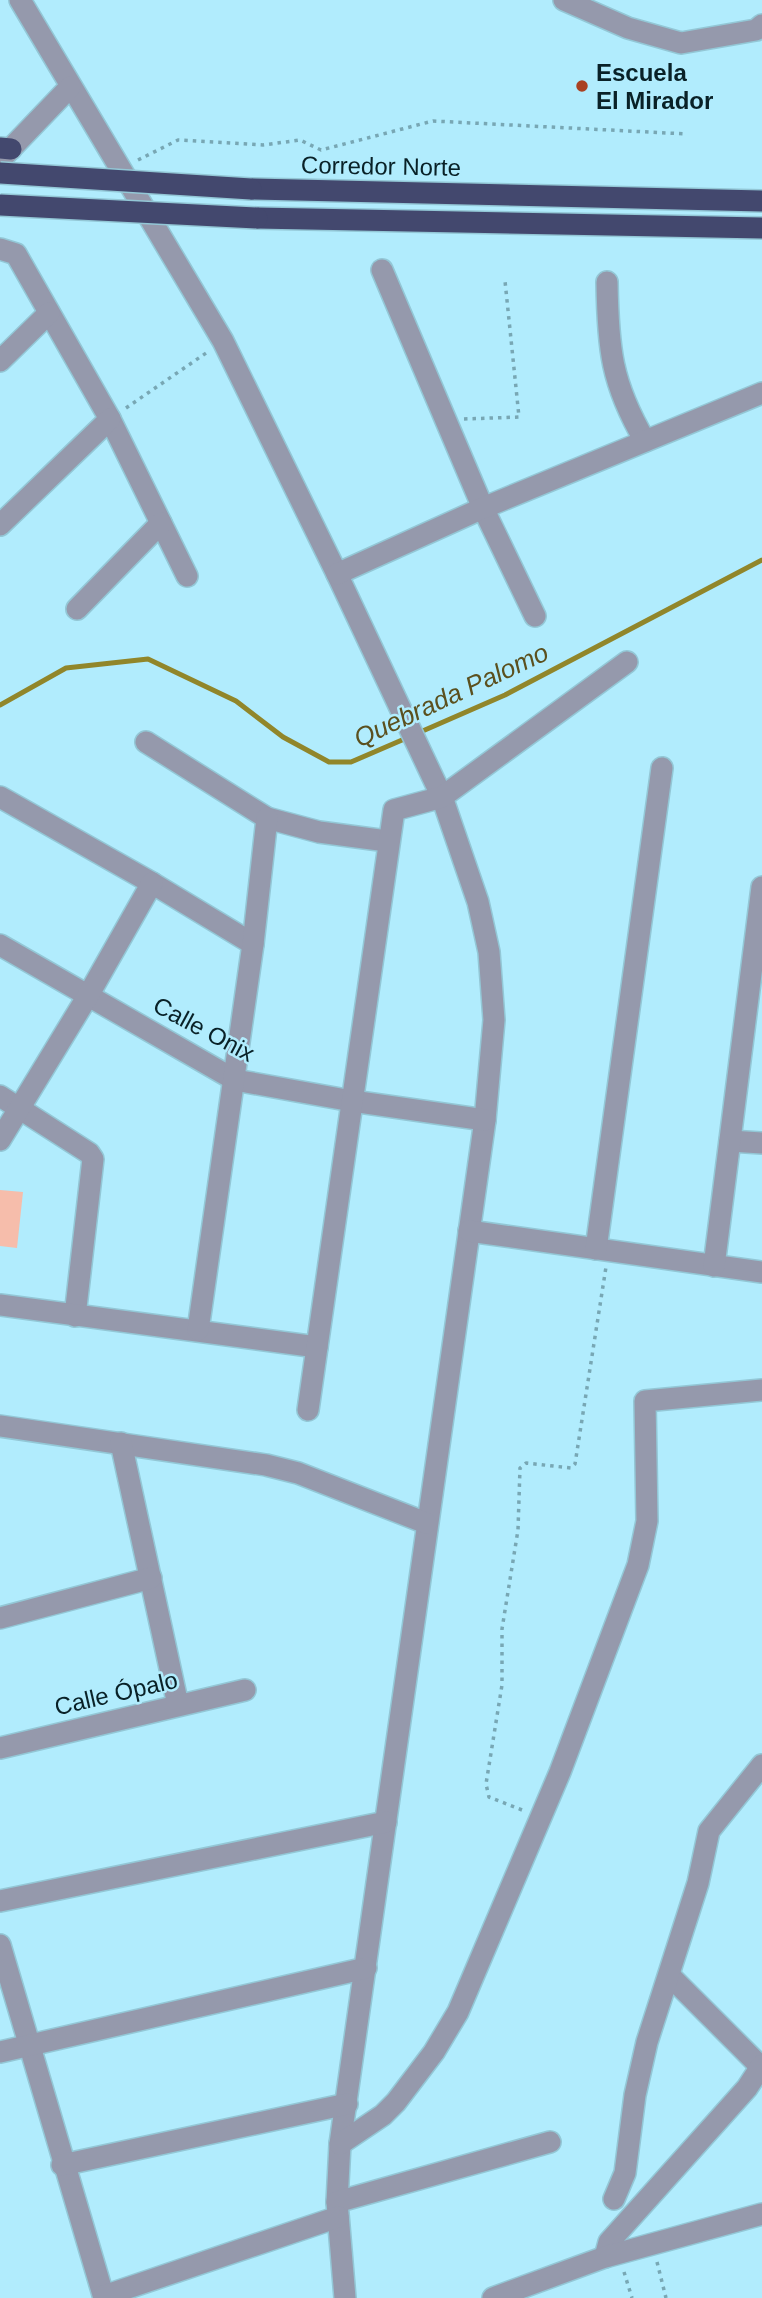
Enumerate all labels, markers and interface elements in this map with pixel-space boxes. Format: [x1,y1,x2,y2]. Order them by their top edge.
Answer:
place label: Escuela El Mirador [596,59,713,114]
marker: Escuela El Mirador [574,78,590,94]
street label: Corredor Norte [301,151,461,181]
water label: Quebrada Palomo [349,637,553,753]
street label: Calle Onix [149,991,259,1067]
street label: Calle Ópalo [52,1666,180,1720]

